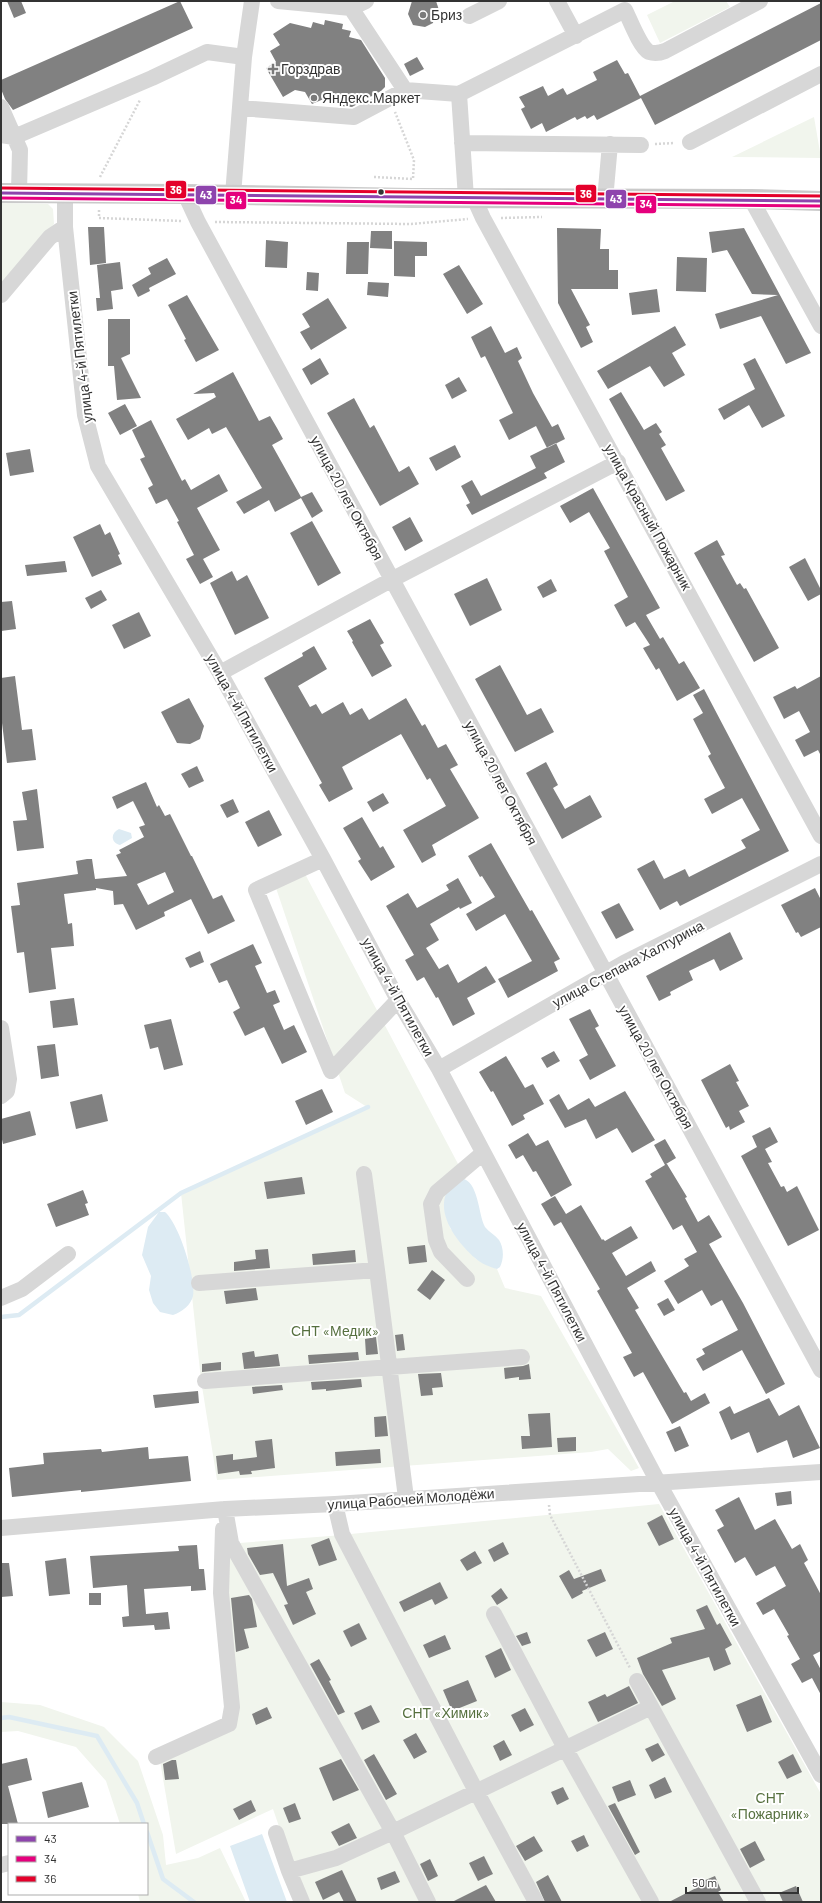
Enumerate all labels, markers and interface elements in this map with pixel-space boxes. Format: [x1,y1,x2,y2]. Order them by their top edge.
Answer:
place label: Бриз [431,6,462,23]
marker: Бриз [418,10,428,20]
place label: Горздрав [281,60,340,77]
marker: Горздрав [268,64,278,74]
place label: Яндекс.Маркет [322,89,421,106]
marker: Яндекс.Маркет [309,93,319,103]
line badge: 36 [165,180,187,199]
text: 36 [170,183,182,196]
line badge: 36 [575,184,597,203]
line badge: 43 [195,185,217,205]
unlabelled marker [376,187,386,197]
text: 36 [580,187,592,200]
text: 43 [200,188,212,201]
line badge: 43 [605,189,627,209]
line badge: 34 [225,191,247,210]
text: 43 [610,192,622,205]
text: 34 [230,193,243,206]
line badge: 34 [635,195,657,214]
text: 34 [640,197,653,210]
street label: улица 4-й Пятилетки [63,290,96,424]
street label: улица 20 лет Октября [307,433,387,563]
street label: улица Красный Пожарник [601,441,696,594]
street label: улица 4-й Пятилетки [203,651,282,775]
street label: улица 20 лет Октября [461,718,541,848]
street label: улица Степана Халтурина [549,916,707,1011]
street label: улица 4-й Пятилетки [359,935,438,1059]
street label: улица 20 лет Октября [615,1002,697,1131]
street label: улица 4-й Пятилетки [514,1219,591,1344]
park label: СНТ «Медик» [291,1322,379,1339]
street label: улица Рабочей Молодёжи [327,1484,495,1513]
street label: улица 4-й Пятилетки [666,1505,745,1629]
park label: СНТ «Химик» [402,1704,490,1721]
park label: СНТ «Пожарник» [730,1789,810,1822]
legend [8,1823,148,1895]
text: 43 [44,1831,57,1845]
text: 34 [44,1851,57,1865]
scale bar [686,1869,798,1895]
text: 36 [44,1871,56,1885]
text: 50 m [692,1875,717,1889]

